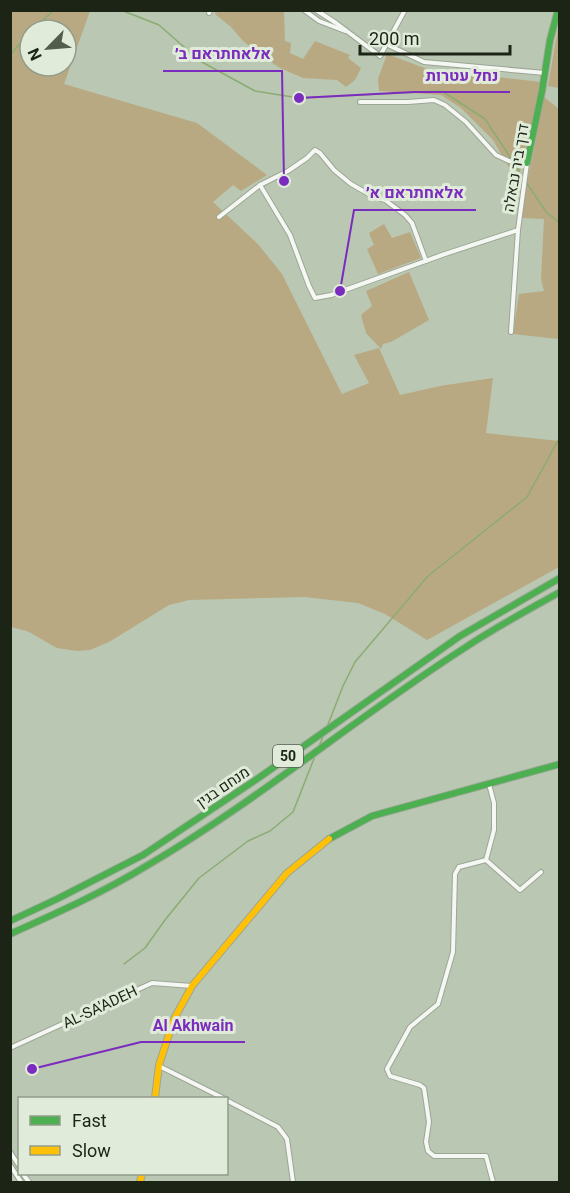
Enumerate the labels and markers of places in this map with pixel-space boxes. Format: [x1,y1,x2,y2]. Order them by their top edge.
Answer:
callout: אלאחתראם ב׳ [163,37,282,71]
callout: נחל עטרות [414,58,510,92]
callout: אלאחתראם א׳ [354,176,476,210]
callout: Al Akhwain [141,1008,245,1042]

